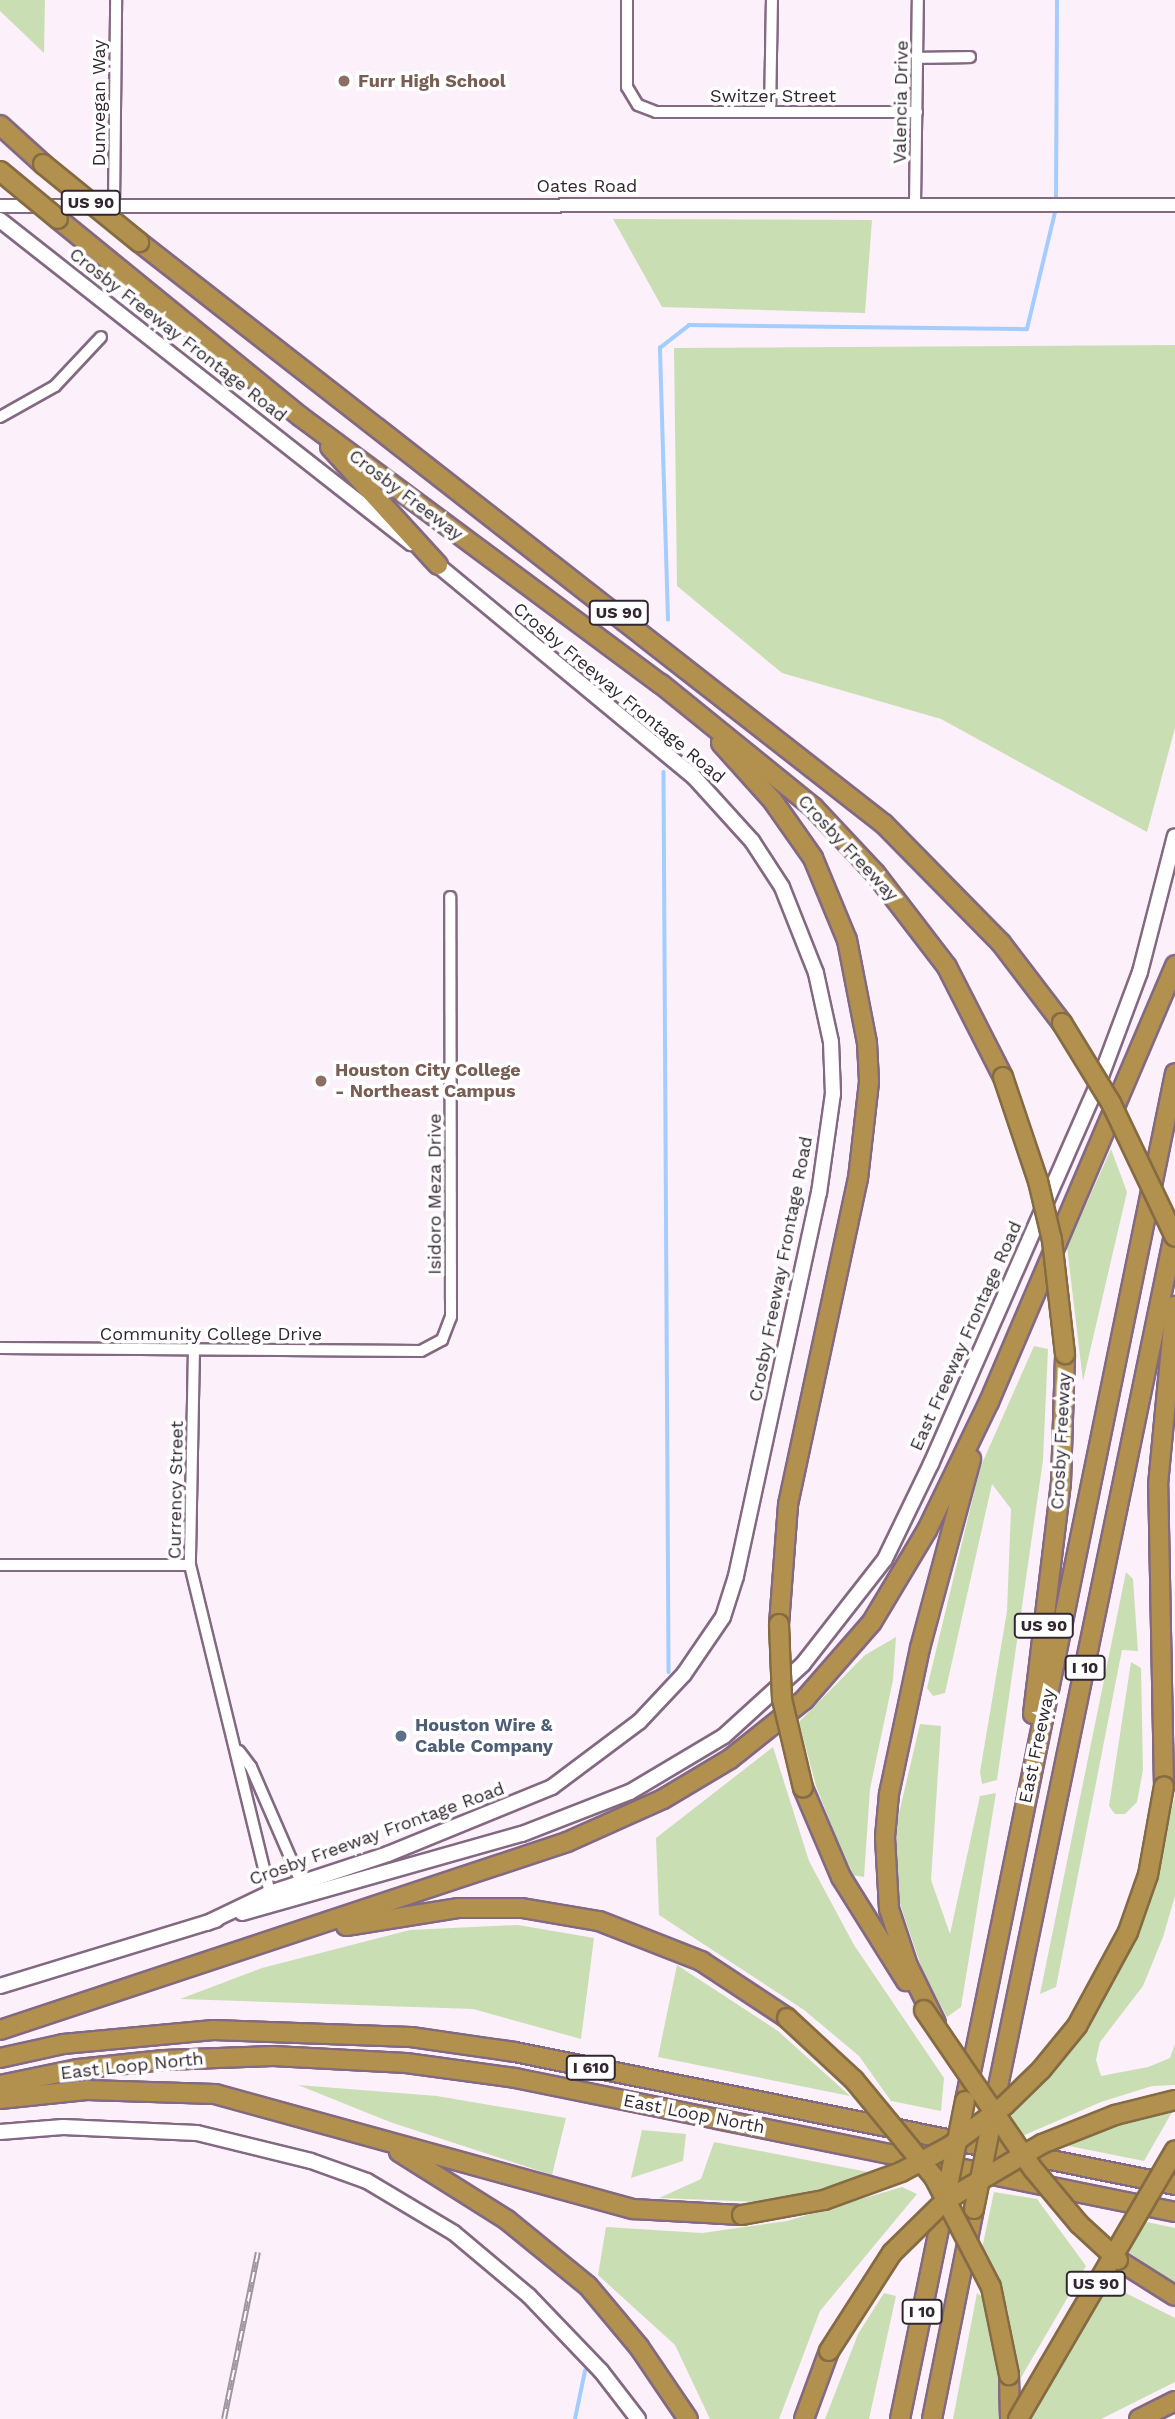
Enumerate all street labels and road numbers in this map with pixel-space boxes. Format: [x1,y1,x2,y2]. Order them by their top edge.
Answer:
street label: Dunvegan Way [88,39,110,167]
street label: Valencia Drive [889,40,913,164]
street label: Switzer Street [710,85,836,107]
street label: Oates Road [537,175,637,197]
road number: US 90 [60,190,122,216]
street label: Crosby Freeway Frontage Road [65,243,291,427]
street label: Crosby Freeway [344,445,468,545]
street label: Crosby Freeway Frontage Road [508,598,730,788]
road number: US 90 [588,600,650,626]
street label: Crosby Freeway [793,790,903,906]
street label: Isidoro Meza Drive [424,1113,446,1275]
street label: Crosby Freeway Frontage Road [745,1134,817,1404]
street label: East Freeway Frontage Road [905,1218,1027,1454]
street label: Community College Drive [100,1323,322,1345]
street label: Crosby Freeway [1047,1372,1075,1510]
street label: Currency Street [164,1420,188,1560]
road number: US 90 [1012,1614,1076,1638]
road number: I 10 [1064,1656,1106,1680]
street label: East Freeway [1014,1687,1060,1805]
street label: Crosby Freeway Frontage Road [246,1778,508,1890]
street label: East Loop North [59,2048,205,2084]
road number: I 610 [565,2056,617,2080]
street label: East Loop North [621,2090,767,2138]
road number: US 90 [1064,2272,1128,2296]
road number: I 10 [901,2300,943,2324]

